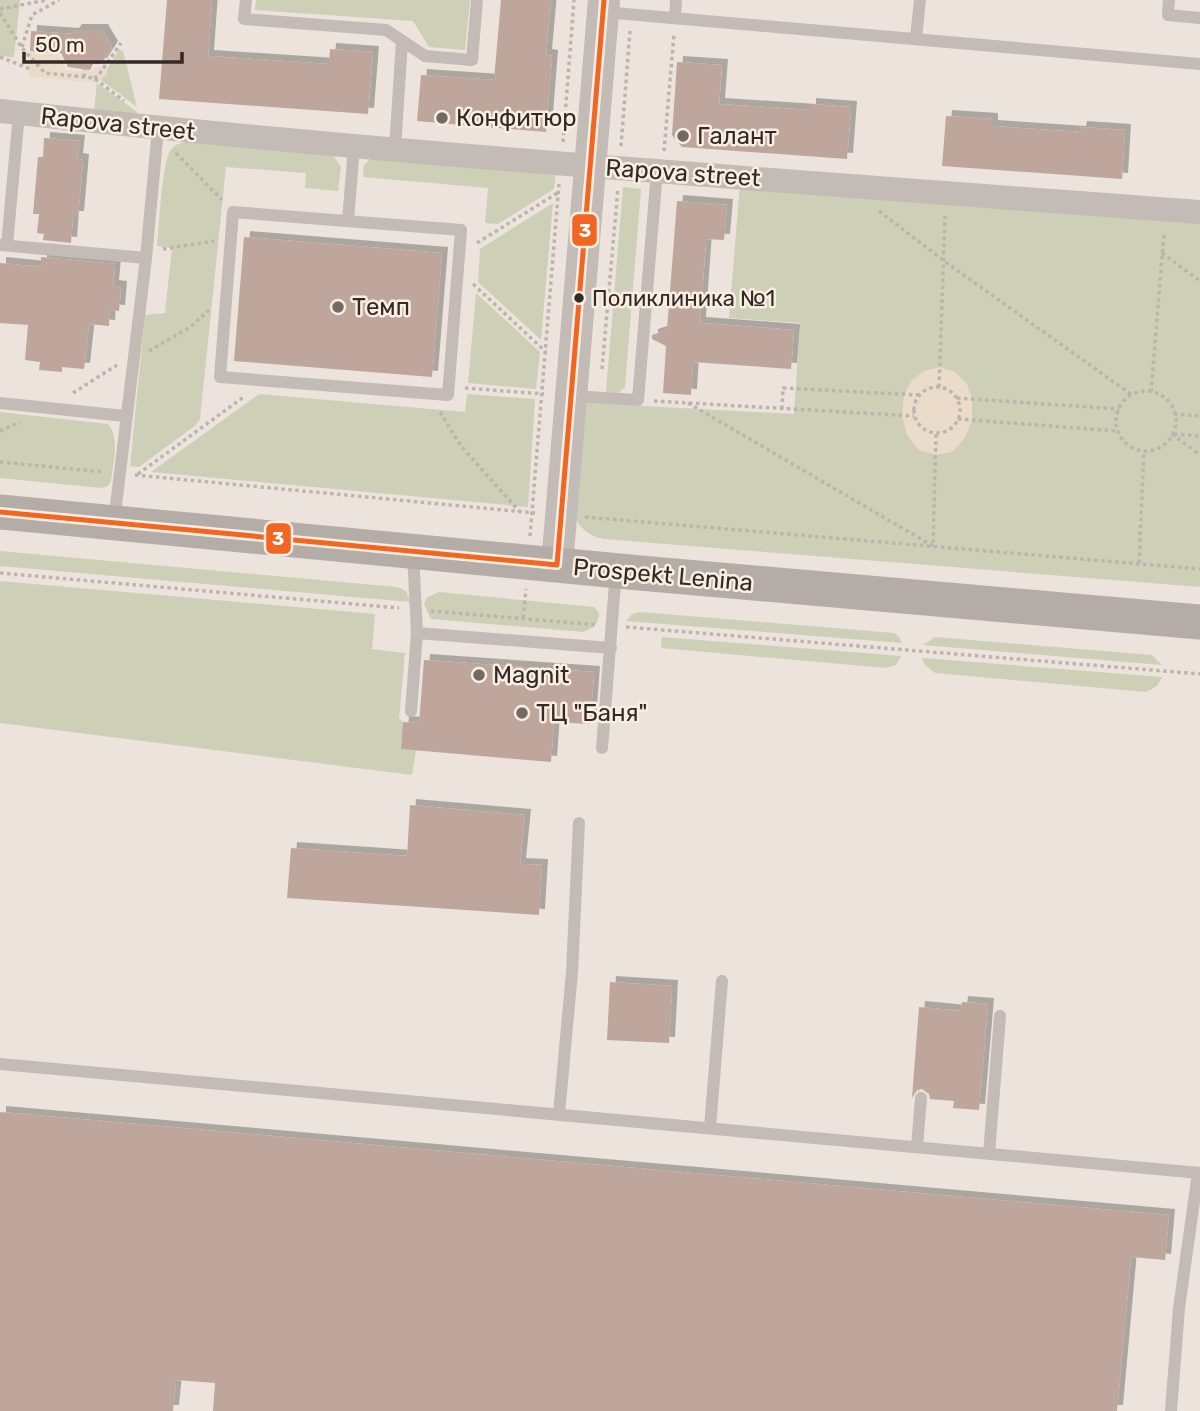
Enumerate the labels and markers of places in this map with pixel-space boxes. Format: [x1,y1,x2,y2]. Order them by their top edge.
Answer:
place label: Конфитюр [456,104,577,132]
marker: Конфитюр [434,110,450,126]
place label: Галант [697,122,777,150]
marker: Галант [675,128,691,144]
place label: Поликлиника №1 [592,285,775,312]
marker: Поликлиника №1 [572,291,586,305]
place label: Темп [352,293,410,321]
marker: Темп [330,299,346,315]
place label: Magnit [493,661,569,689]
marker: Magnit [471,667,487,683]
place label: ТЦ "Баня" [536,699,647,727]
marker: ТЦ "Баня" [514,705,530,721]

